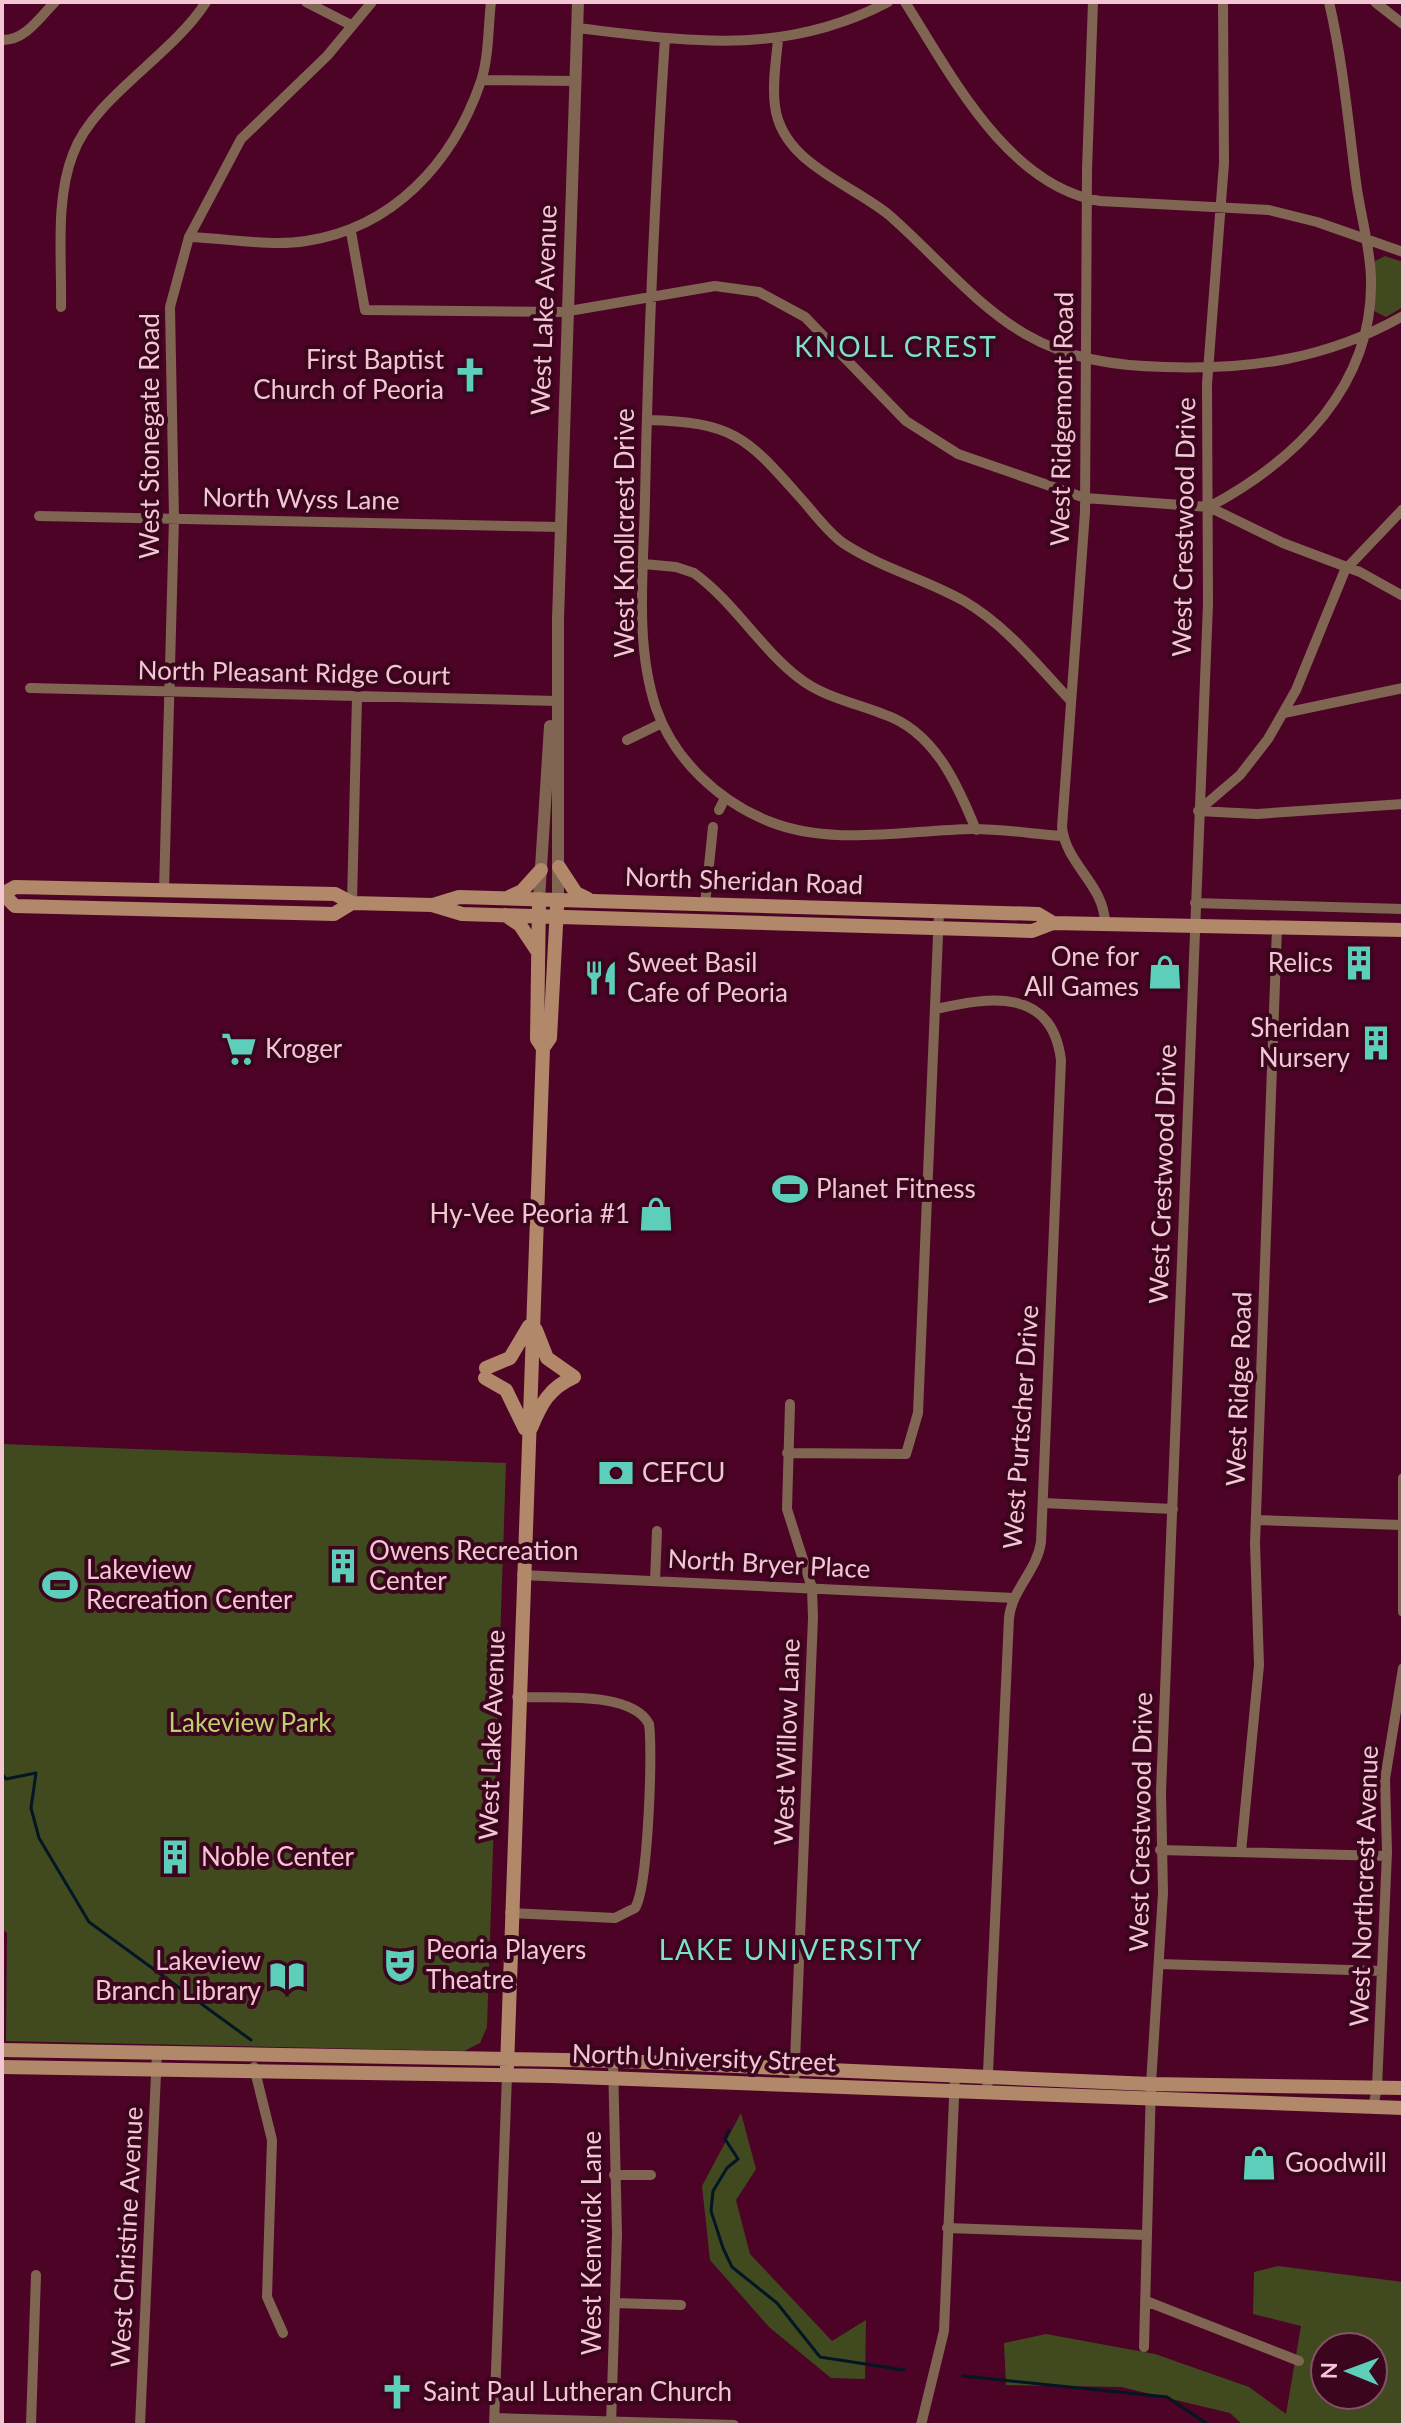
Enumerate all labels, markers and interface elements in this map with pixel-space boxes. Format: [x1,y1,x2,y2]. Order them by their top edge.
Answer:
street label: West Lake Avenue [523,204,563,416]
street label: West Ridgemont Road [1043,291,1079,546]
street label: West Stonegate Road [133,313,165,559]
district label: KNOLL CREST [794,329,998,363]
place label: First Baptist Church of Peoria [253,343,445,405]
church icon: First Baptist Church of Peoria [451,356,489,394]
street label: West Crestwood Drive [1165,397,1201,657]
street label: West Knollcrest Drive [608,408,640,658]
street label: North Wyss Lane [202,480,400,516]
street label: North Pleasant Ridge Court [137,653,451,691]
street label: North Sheridan Road [624,860,864,900]
place label: One for All Games [1024,940,1140,1002]
building icon: Relics [1340,944,1378,982]
place label: Sweet Basil Cafe of Peoria [627,946,788,1008]
place label: Relics [1268,946,1333,978]
shop icon: One for All Games [1146,953,1184,991]
restaurant icon: Sweet Basil Cafe of Peoria [582,959,620,997]
place label: Sheridan Nursery [1250,1011,1351,1073]
building icon: Sheridan Nursery [1357,1024,1395,1062]
supermarket icon: Kroger [220,1030,258,1068]
place label: Kroger [265,1032,343,1064]
street label: West Crestwood Drive [1141,1044,1183,1304]
sports icon: Planet Fitness [771,1170,809,1208]
place label: Planet Fitness [816,1172,976,1204]
shop icon: Hy-Vee Peoria #1 [637,1195,675,1233]
place label: Hy-Vee Peoria #1 [430,1197,630,1229]
street label: West Ridge Road [1219,1291,1257,1487]
street label: West Purtscher Drive [996,1304,1044,1550]
bank icon: CEFCU [597,1454,635,1492]
place label: CEFCU [642,1456,725,1488]
place label: Owens Recreation Center [369,1534,578,1596]
street label: North Bryer Place [667,1542,871,1584]
building icon: Owens Recreation Center [324,1547,362,1585]
place label: Lakeview Recreation Center [86,1553,293,1615]
sports icon: Lakeview Recreation Center [41,1566,79,1604]
street label: West Lake Avenue [471,1629,511,1841]
street label: West Willow Lane [766,1638,806,1846]
street label: West Crestwood Drive [1122,1692,1158,1952]
park label: Lakeview Park [169,1706,332,1738]
street label: West Northcrest Avenue [1342,1745,1384,2027]
building icon: Noble Center [156,1838,194,1876]
place label: Noble Center [201,1840,354,1872]
district label: LAKE UNIVERSITY [659,1932,923,1966]
place label: Peoria Players Theatre [426,1933,586,1995]
place label: Lakeview Branch Library [95,1944,262,2006]
theatre icon: Peoria Players Theatre [381,1946,419,1984]
library icon: Lakeview Branch Library [268,1957,306,1995]
street label: North University Street [571,2036,837,2078]
street label: West Christine Avenue [103,2106,149,2368]
street label: West Kenwick Lane [575,2131,607,2355]
shop icon: Goodwill [1240,2144,1278,2182]
place label: Goodwill [1285,2146,1387,2178]
north arrow [1309,2331,1389,2411]
text: N [1315,2362,1342,2379]
church icon: Saint Paul Lutheran Church [378,2373,416,2411]
place label: Saint Paul Lutheran Church [423,2375,732,2407]

